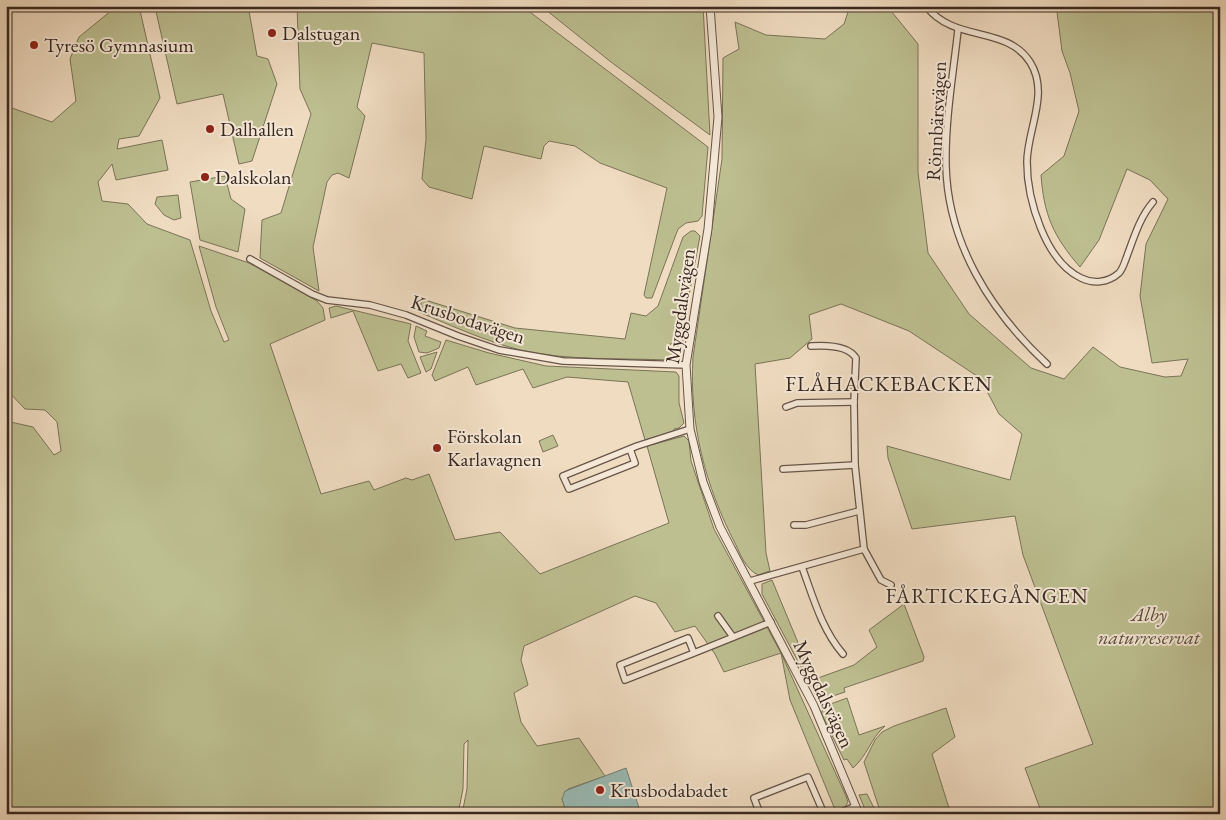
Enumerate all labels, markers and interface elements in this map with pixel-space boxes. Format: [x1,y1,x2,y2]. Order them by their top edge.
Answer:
place label: Dalstugan [282,20,361,46]
marker: Dalstugan [266,27,278,39]
place label: Tyresö Gymnasium [44,32,194,58]
marker: Tyresö Gymnasium [28,39,40,51]
street label: Rönnbärsvägen [920,60,952,182]
place label: Dalhallen [220,116,295,142]
marker: Dalhallen [204,123,216,135]
place label: Dalskolan [215,164,292,190]
marker: Dalskolan [199,171,211,183]
street label: Myggdalsvägen [659,246,701,365]
street label: Krusbodavägen [408,288,529,350]
district label: FLÅHACKEBACKEN [785,370,993,397]
place label: Förskolan Karlavagnen [447,423,542,472]
marker: Förskolan Karlavagnen [431,442,443,454]
district label: FÅRTICKEGÅNGEN [885,582,1089,609]
park label: Alby naturreservat [1098,601,1201,650]
street label: Myggdalsvägen [788,636,861,753]
place label: Krusbodabadet [610,777,728,803]
marker: Krusbodabadet [594,784,606,796]

